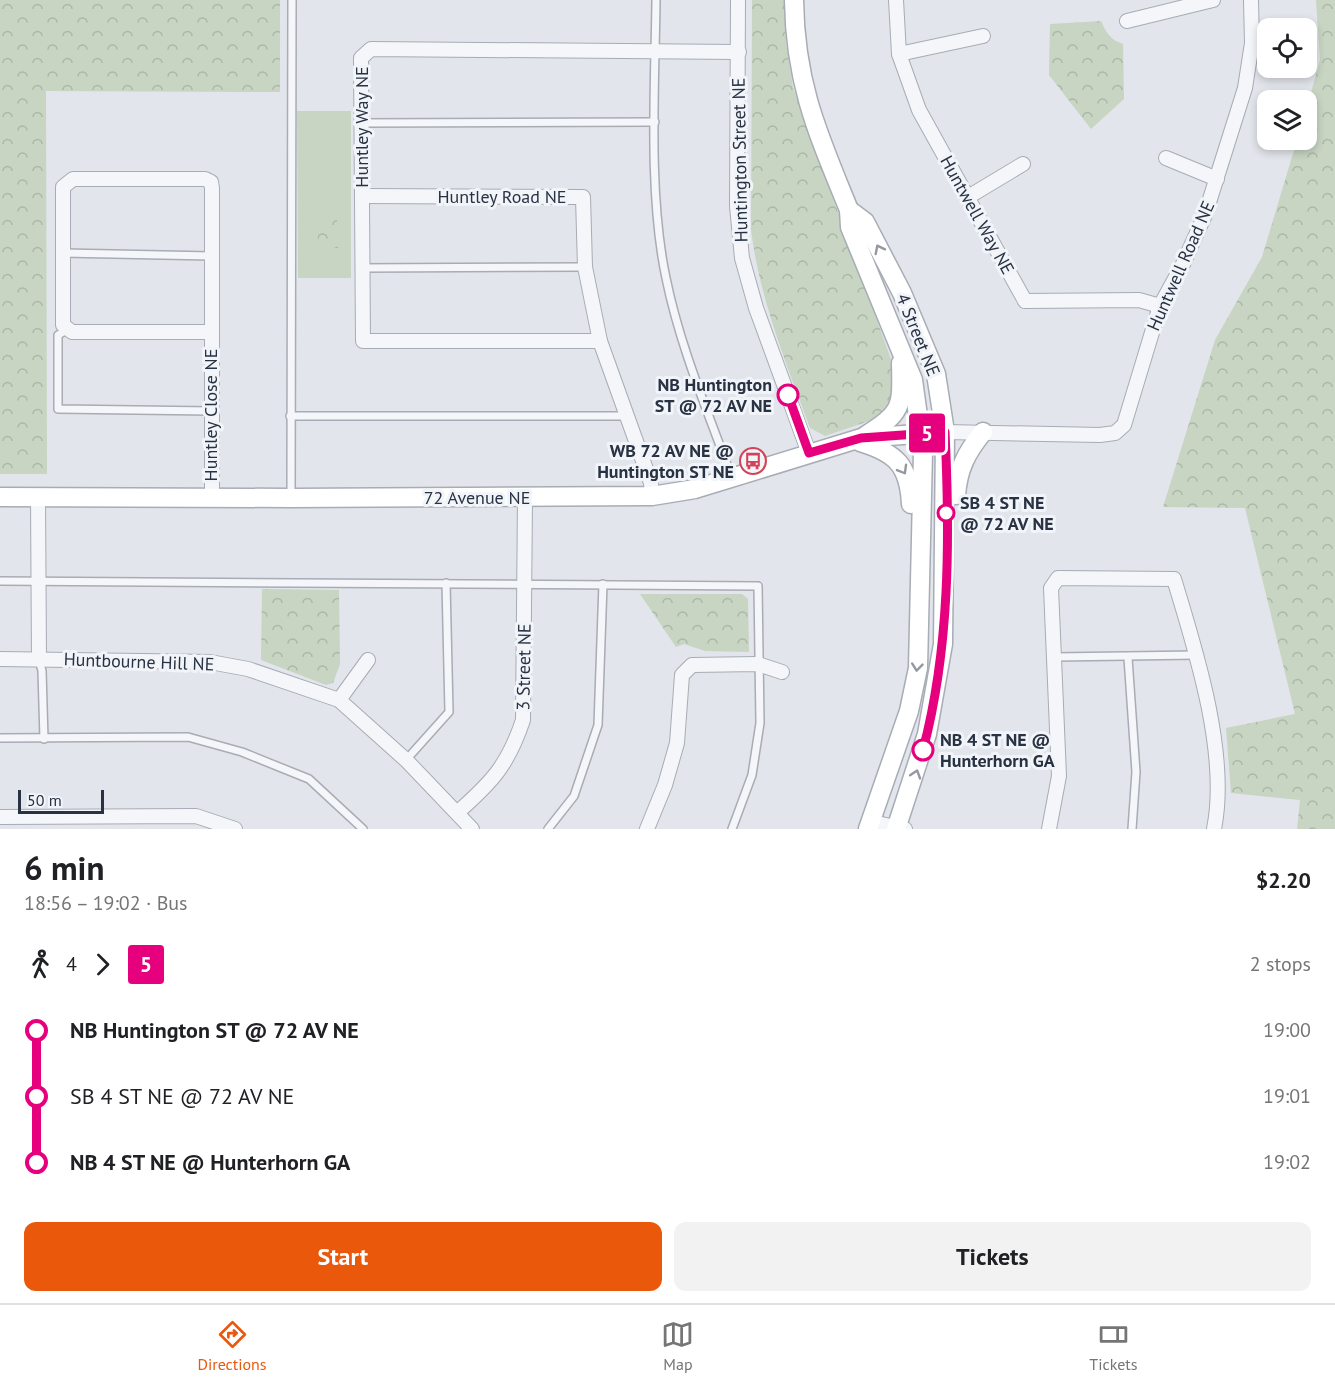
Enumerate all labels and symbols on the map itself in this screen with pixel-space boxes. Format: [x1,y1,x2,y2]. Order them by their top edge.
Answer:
street label: Huntley Way NE [350,66,373,188]
street label: Huntington Street NE [727,77,752,243]
street label: Huntwell Way NE [935,151,1020,278]
street label: Huntley Road NE [438,185,566,208]
street label: Huntwell Road NE [1142,197,1220,334]
one-way arrow [875,244,886,255]
street label: 4 Street NE [891,290,945,380]
street label: Huntley Close NE [199,349,222,481]
place label: NB Huntington ST @ 72 AV NE [655,373,772,417]
marker: NB Huntington ST @ 72 AV NE [777,384,799,406]
line badge: 5 [908,414,946,452]
place label: WB 72 AV NE @ Huntington ST NE [597,439,734,483]
bus stop icon: WB 72 AV NE @ Huntington ST NE [738,446,768,476]
one-way arrow [896,464,908,474]
street label: 72 Avenue NE [424,486,530,509]
place label: SB 4 ST NE @ 72 AV NE [960,491,1054,535]
marker: SB 4 ST NE @ 72 AV NE [937,504,955,522]
street label: 3 Street NE [511,623,536,711]
street label: Huntbourne Hill NE [63,647,215,676]
one-way arrow [911,662,924,671]
place label: NB 4 ST NE @ Hunterhorn GA [940,728,1055,772]
marker: NB 4 ST NE @ Hunterhorn GA [912,739,934,761]
one-way arrow [909,769,921,780]
scale bar [18,787,104,814]

